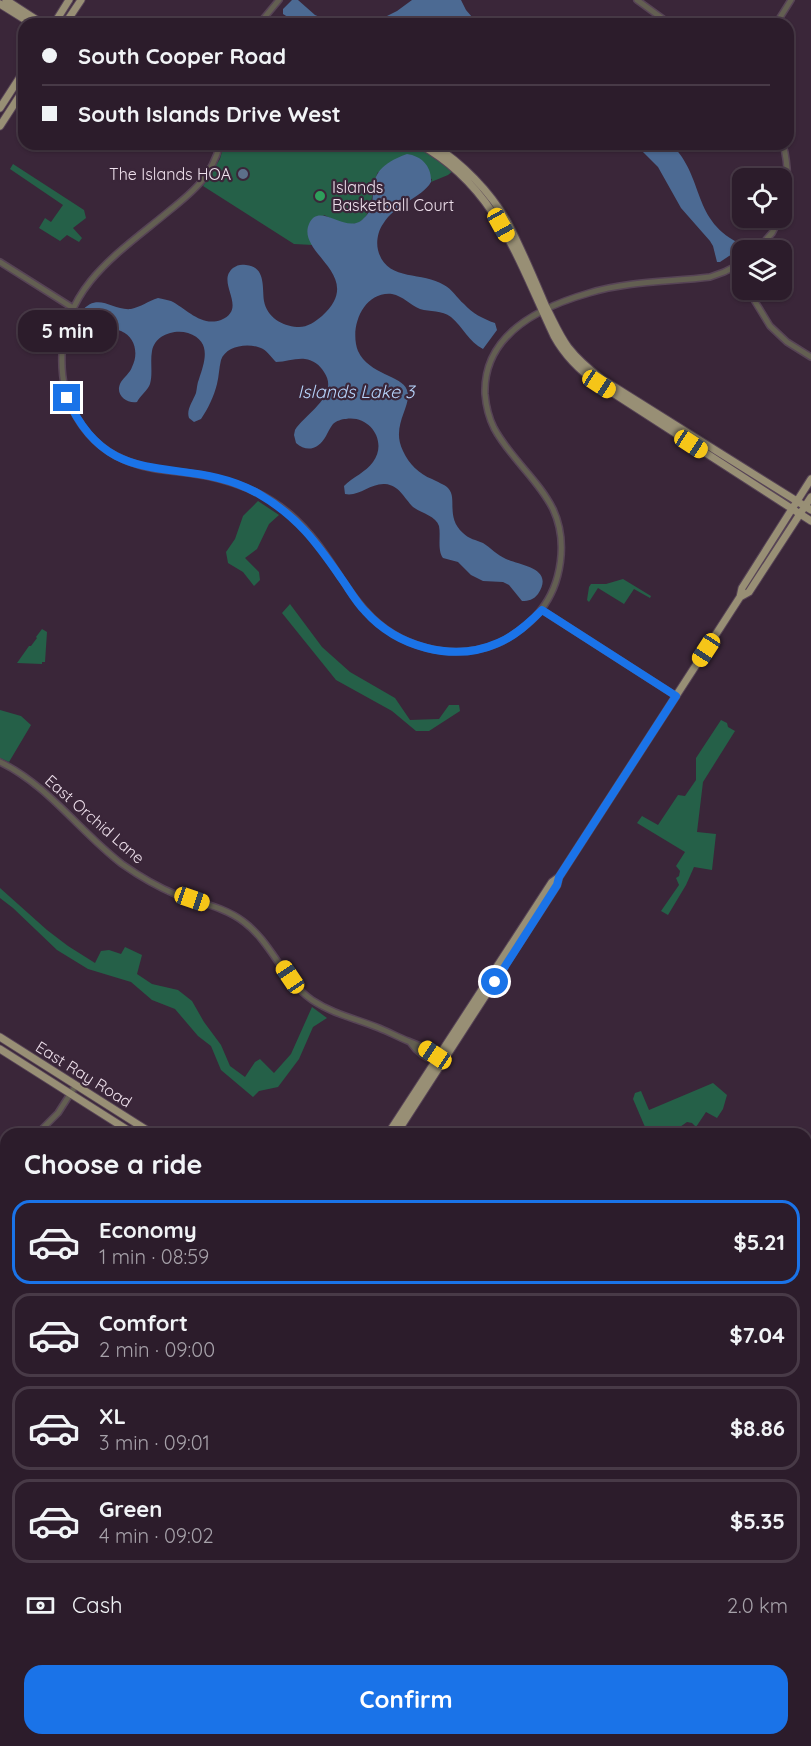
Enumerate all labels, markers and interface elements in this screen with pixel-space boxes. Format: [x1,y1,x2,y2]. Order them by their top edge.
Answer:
text: South Cooper Road [78,42,286,70]
text: South Islands Drive West [78,100,341,128]
place label: The Islands HOA [109,164,231,184]
marker: The Islands HOA [236,167,250,181]
map controls [732,168,792,300]
button: locate [732,168,792,228]
place label: Islands Basketball Court [332,177,454,215]
marker: Islands Basketball Court [313,189,327,203]
car [484,205,518,245]
button: layers [732,240,792,300]
callout: 5 min [17,311,116,353]
text: 5 min [41,318,94,343]
car [579,367,619,401]
water label: Islands Lake 3 [298,380,417,403]
route end [53,384,80,411]
car [671,427,711,461]
car [689,630,723,670]
street label: East Orchid Lane [41,770,149,868]
car [172,885,212,913]
car [272,957,308,997]
route start [481,968,508,995]
street label: East Ray Road [32,1036,136,1112]
car [415,1037,455,1073]
text: Choose a ride [24,1147,202,1181]
icon: car [27,1215,81,1269]
text: Economy [99,1216,197,1244]
text: $5.21 [734,1228,785,1256]
text: 1 min · 08:59 [99,1244,209,1269]
icon: car [27,1308,81,1362]
text: Comfort [99,1309,188,1337]
text: $7.04 [729,1321,785,1349]
text: 2 min · 09:00 [99,1337,215,1362]
icon: car [27,1401,81,1455]
text: XL [99,1402,126,1430]
text: $8.86 [730,1414,785,1442]
text: 3 min · 09:01 [99,1430,210,1455]
icon: car [27,1494,81,1548]
text: Green [99,1495,162,1523]
text: $5.35 [730,1507,785,1535]
text: 4 min · 09:02 [99,1523,214,1548]
icon: cash [24,1589,57,1622]
text: Cash [72,1591,123,1619]
text: 2.0 km [727,1593,788,1618]
button: Confirm [24,1665,788,1734]

